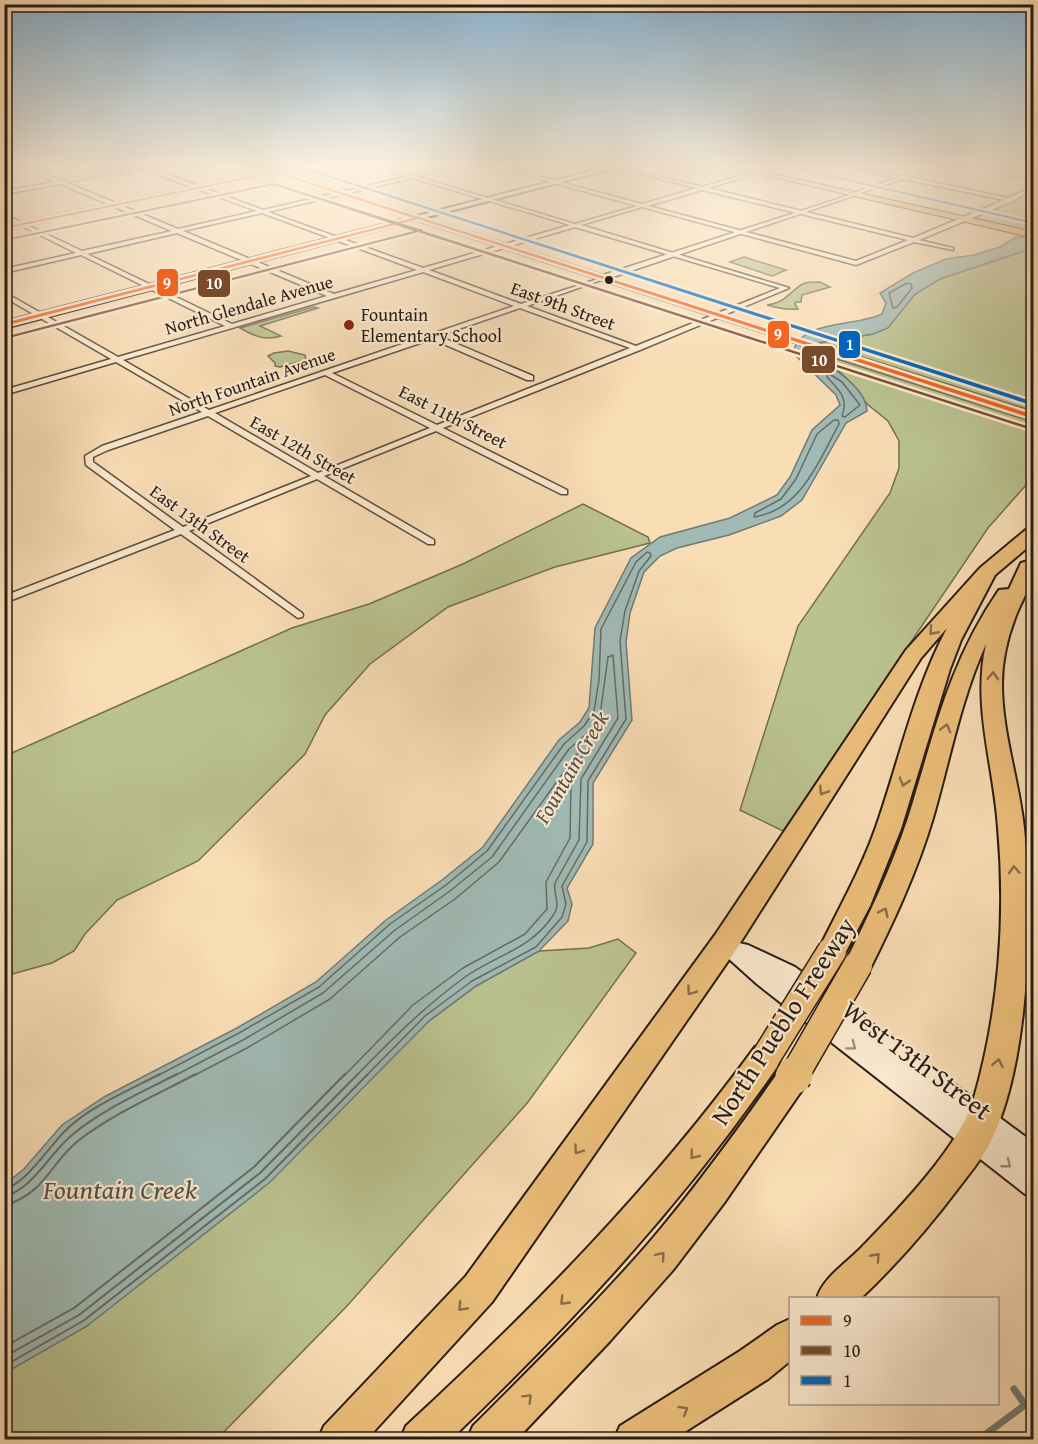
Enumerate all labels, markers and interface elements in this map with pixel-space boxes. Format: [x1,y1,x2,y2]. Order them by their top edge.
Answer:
line badge: 9 [156,268,179,297]
street label: North Glendale Avenue [162,268,336,341]
line badge: 10 [197,269,231,298]
text: 9 [163,271,171,295]
text: 10 [206,271,222,295]
street label: East 9th Street [507,274,620,337]
unlabelled marker [603,274,615,286]
place label: Fountain Elementary School [361,301,502,349]
marker: Fountain Elementary School [342,318,356,332]
line badge: 9 [767,320,790,349]
text: 9 [774,322,782,346]
line badge: 1 [838,330,861,359]
text: 1 [846,332,854,356]
street label: North Fountain Avenue [165,340,339,423]
line badge: 10 [801,345,836,374]
text: 10 [811,348,827,372]
street label: East 11th Street [394,378,513,456]
street label: East 12th Street [245,408,362,491]
street label: East 13th Street [144,478,257,570]
one-way arrow [930,623,941,634]
one-way arrow [986,672,999,681]
water label: Fountain Creek [525,704,617,830]
one-way arrow [939,723,951,733]
one-way arrow [898,776,911,787]
one-way arrow [819,785,831,795]
one-way arrow [1008,865,1021,874]
one-way arrow [877,908,889,919]
street label: North Pueblo Freeway [701,909,865,1132]
one-way arrow [687,985,698,996]
street label: West 13th Street [834,990,1000,1129]
one-way arrow [846,1038,857,1049]
one-way arrow [991,1059,1004,1069]
one-way arrow [574,1143,585,1154]
one-way arrow [690,1148,701,1159]
one-way arrow [1000,1157,1011,1168]
water label: Fountain Creek [42,1169,198,1209]
one-way arrow [654,1251,665,1262]
one-way arrow [869,1253,880,1264]
one-way arrow [561,1293,572,1304]
legend [789,1297,999,1405]
one-way arrow [458,1300,469,1310]
text: 9 [843,1307,852,1334]
text: 10 [843,1337,861,1364]
text: 1 [843,1367,852,1394]
one-way arrow [521,1394,531,1405]
one-way arrow [678,1405,688,1417]

